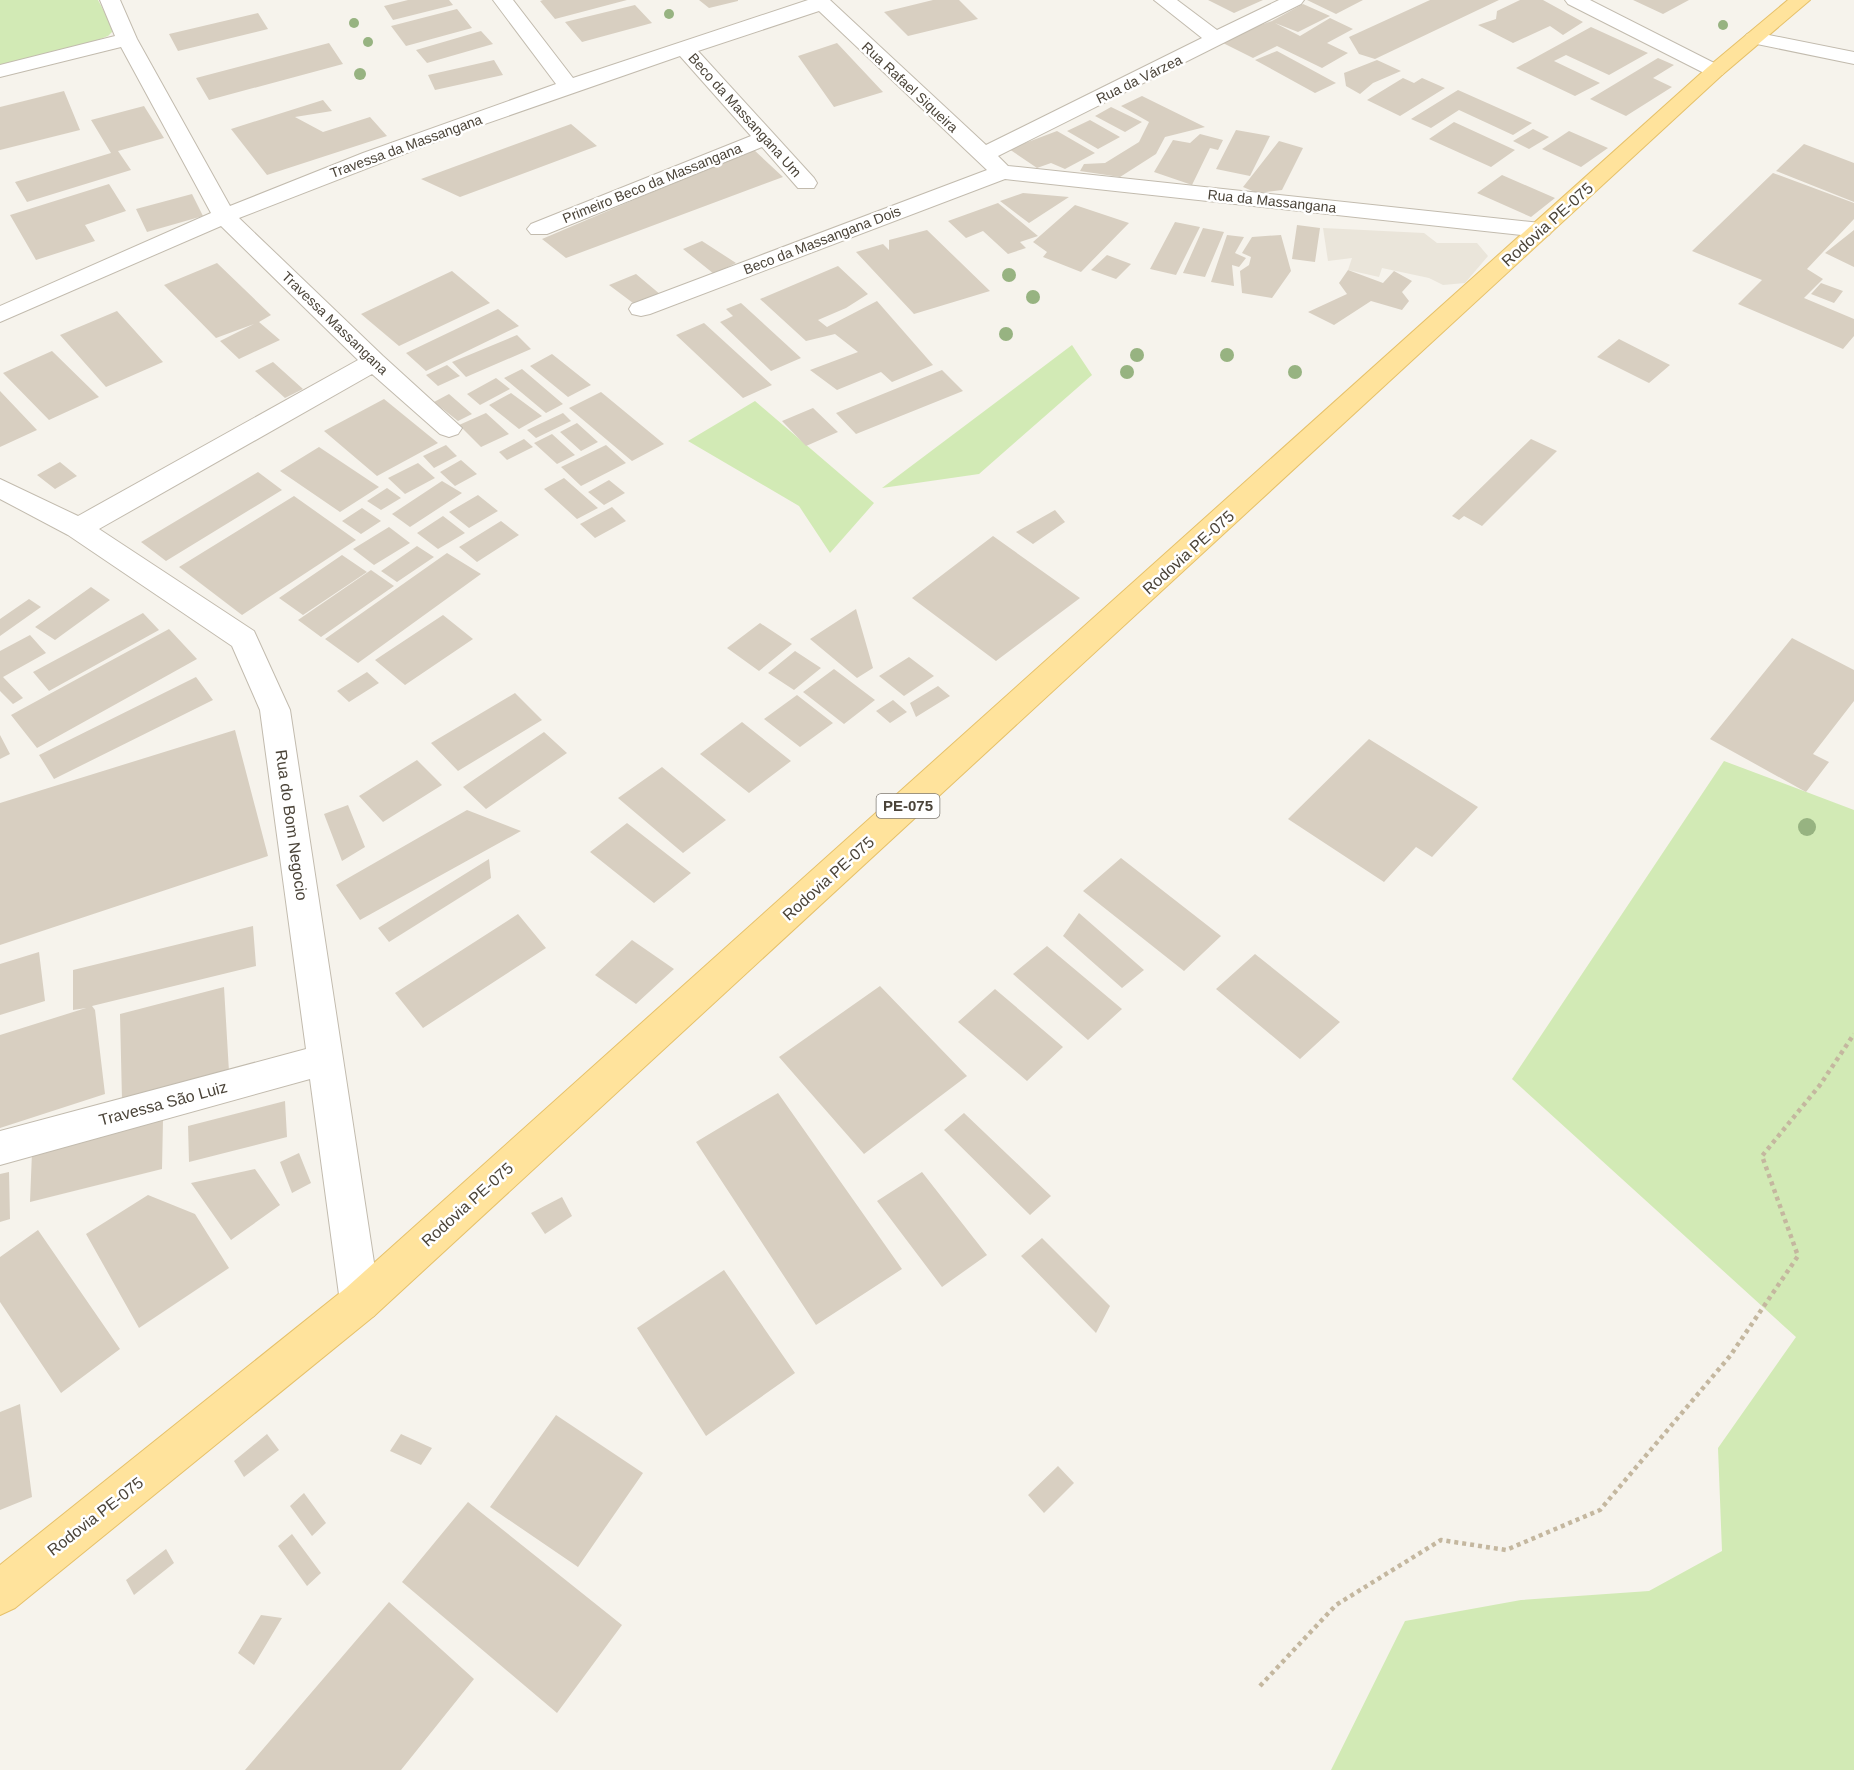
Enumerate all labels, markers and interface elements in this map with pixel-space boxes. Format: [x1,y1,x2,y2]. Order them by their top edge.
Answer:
street label: Rua Rafael Siqueira [859,38,961,136]
street label: Beco da Massangana Um [685,50,805,180]
street label: Rua da Várzea [1094,51,1185,107]
street label: Travessa da Massangana [328,111,484,181]
street label: Primeiro Beco da Massangana [560,140,744,226]
street label: Rodovia PE-075 [1498,179,1596,270]
street label: Rua da Massangana [1207,186,1337,216]
street label: Beco da Massangana Dois [741,203,903,277]
street label: Travessa Massangana [279,268,391,378]
street label: Rodovia PE-075 [1139,507,1237,598]
street label: Rua do Bom Negocio [273,749,311,902]
road number: PE-075 [876,794,940,818]
street label: Rodovia PE-075 [779,833,877,924]
street label: Travessa São Luiz [97,1078,229,1129]
street label: Rodovia PE-075 [418,1159,516,1250]
street label: Rodovia PE-075 [44,1474,147,1559]

